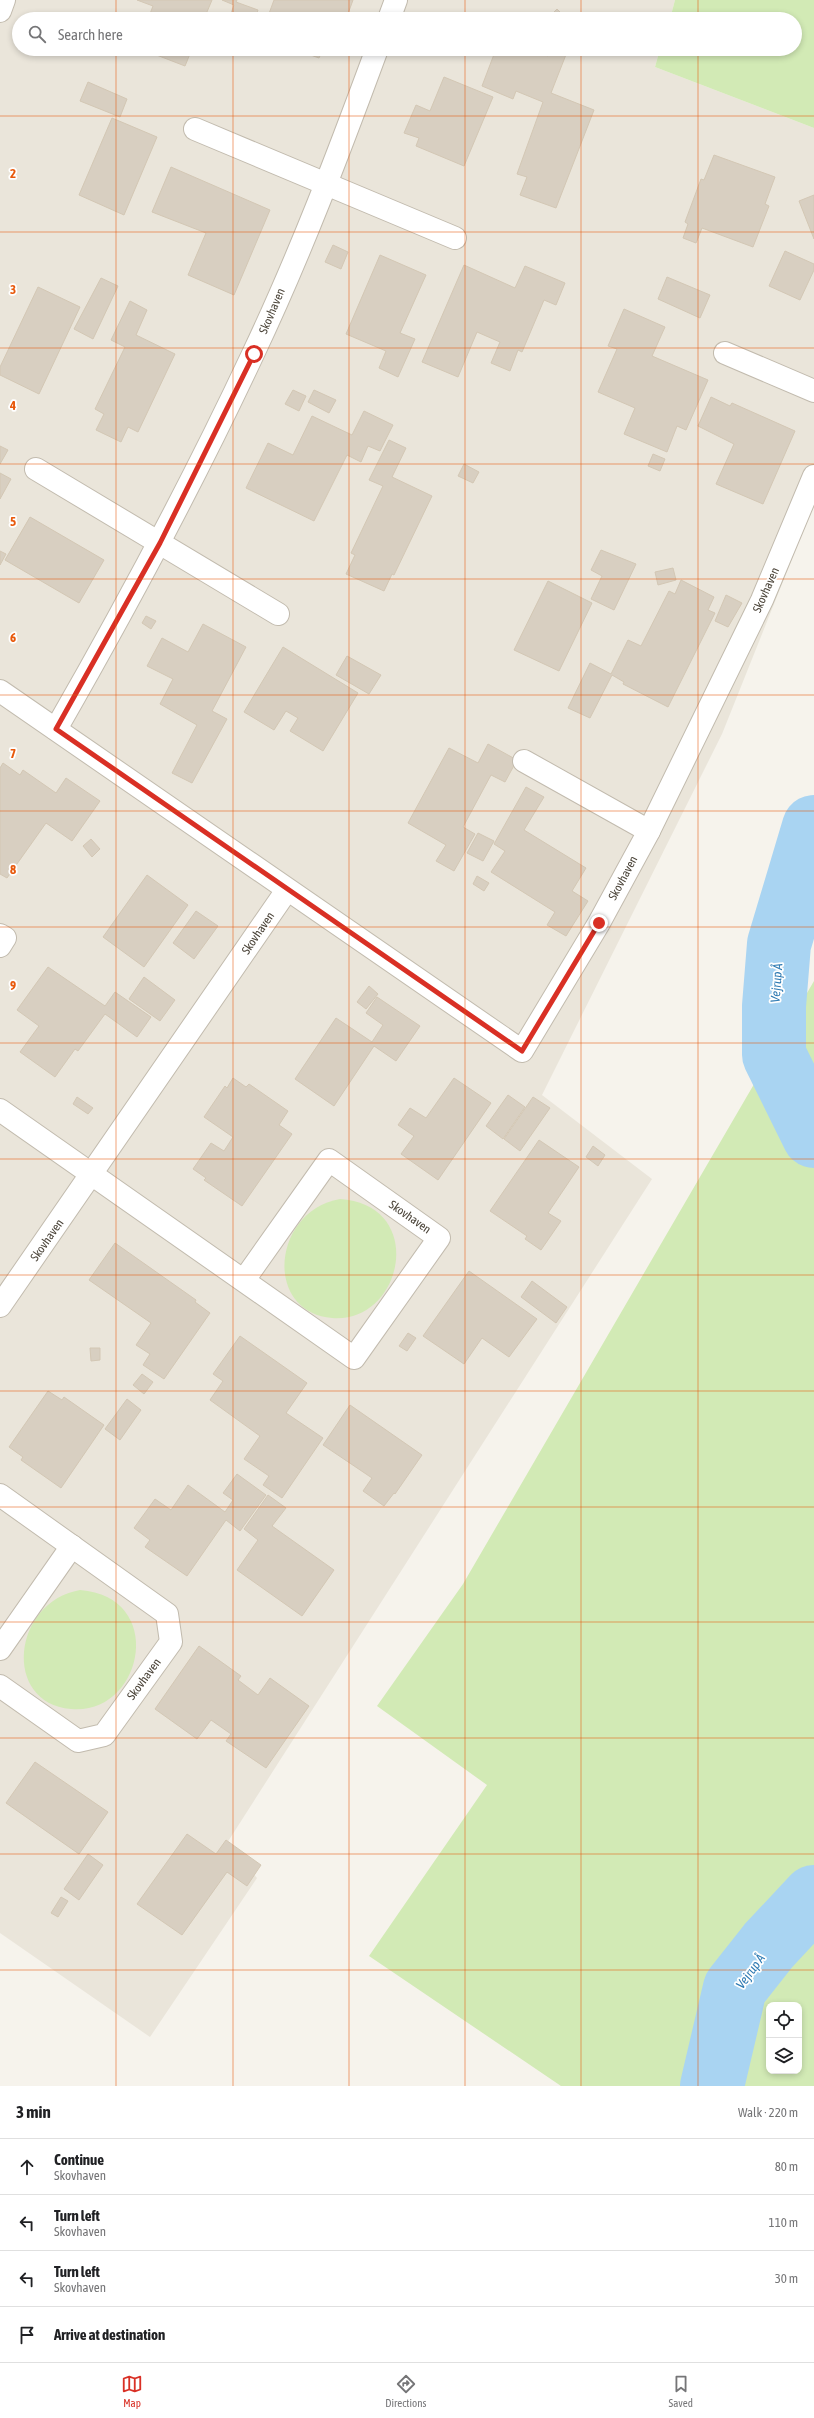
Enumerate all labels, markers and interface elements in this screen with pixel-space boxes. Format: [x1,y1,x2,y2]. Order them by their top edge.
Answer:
search box [12,12,802,56]
icon: search [26,23,48,45]
text: Search here [58,26,123,43]
text: 2 [10,166,16,181]
text: 3 [10,282,16,297]
street label: Skovhaven [256,286,288,336]
route start [245,345,263,363]
text: 4 [9,398,16,413]
text: 5 [10,514,16,529]
street label: Skovhaven [750,565,782,615]
text: 6 [10,630,16,645]
text: 7 [10,746,16,761]
street label: Skovhaven [606,854,640,902]
text: 8 [10,862,16,877]
street label: Skovhaven [239,909,277,957]
route end [590,914,608,932]
water label: Vejrup Å [768,963,785,1003]
text: 9 [10,978,16,993]
street label: Skovhaven [386,1197,434,1237]
street label: Skovhaven [27,1216,67,1264]
street label: Skovhaven [124,1655,164,1703]
water label: Vejrup Å [733,1951,768,1992]
map controls [766,2002,802,2074]
button: locate [766,2002,802,2038]
button: layers [766,2038,802,2074]
text: 3 min [16,2102,51,2122]
text: Walk · 220 m [738,2105,798,2120]
text: Continue [54,2151,104,2168]
icon: ahead [16,2156,38,2178]
text: 80 m [775,2159,798,2174]
text: Skovhaven [54,2168,106,2183]
text: Turn left [54,2207,100,2224]
icon: left [16,2212,38,2234]
text: 110 m [769,2215,798,2230]
text: Skovhaven [54,2224,106,2239]
text: Turn left [54,2263,100,2280]
icon: left [16,2268,38,2290]
text: 30 m [775,2271,798,2286]
text: Skovhaven [54,2280,106,2295]
icon: arrive [16,2324,38,2346]
text: Arrive at destination [54,2326,165,2343]
tab: Map [121,2373,143,2409]
tab: Directions [385,2373,426,2409]
tab: Saved [669,2373,693,2409]

